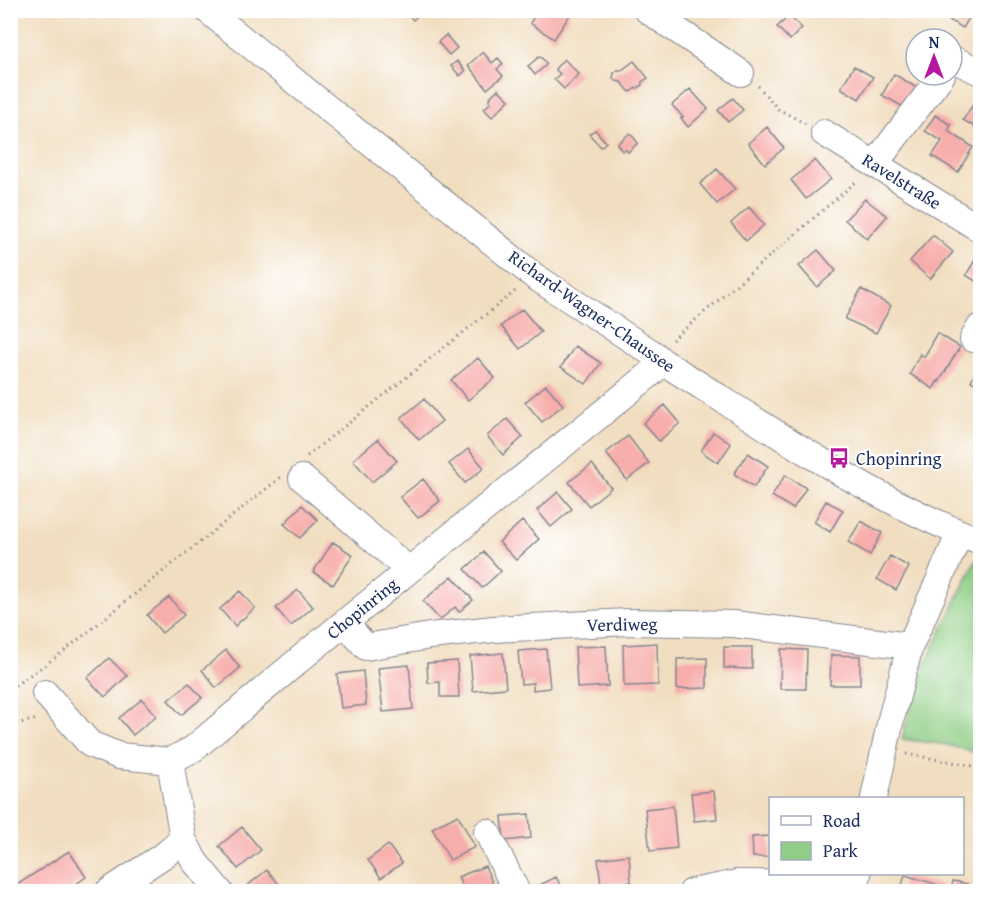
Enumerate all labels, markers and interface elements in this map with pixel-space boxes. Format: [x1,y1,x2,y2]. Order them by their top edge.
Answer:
north arrow [904,27,964,87]
text: N [929,30,940,54]
street label: Ravelstraße [857,146,947,216]
street label: Richard-Wagner-Chaussee [503,243,681,379]
place label: Chopinring [856,445,942,472]
bus stop icon: Chopinring [827,446,851,470]
street label: Chopinring [320,571,404,645]
street label: Verdiweg [586,610,658,638]
legend [769,797,964,875]
text: Road [823,807,861,834]
text: Park [823,837,859,864]

